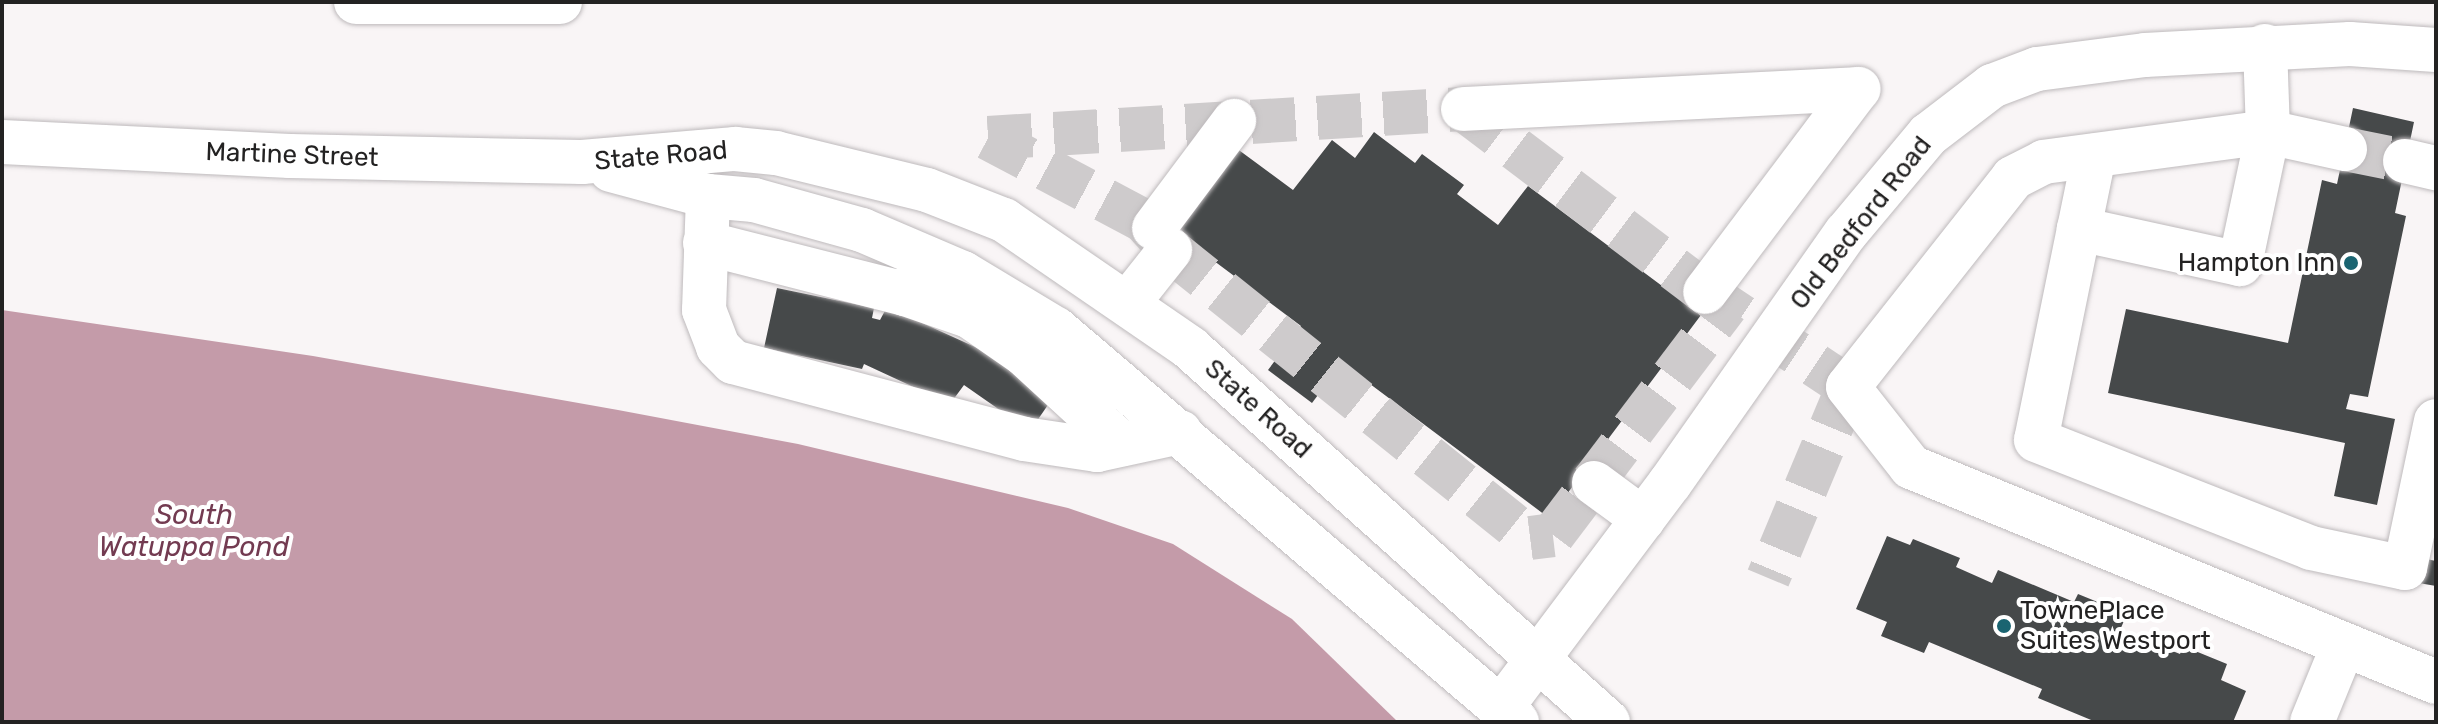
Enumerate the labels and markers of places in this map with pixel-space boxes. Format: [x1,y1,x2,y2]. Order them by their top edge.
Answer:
place label: Hampton Inn [2178,247,2335,279]
marker: Hampton Inn [2342,254,2360,272]
place label: TownePlace Suites Westport [2020,595,2211,656]
marker: TownePlace Suites Westport [1995,617,2013,635]

